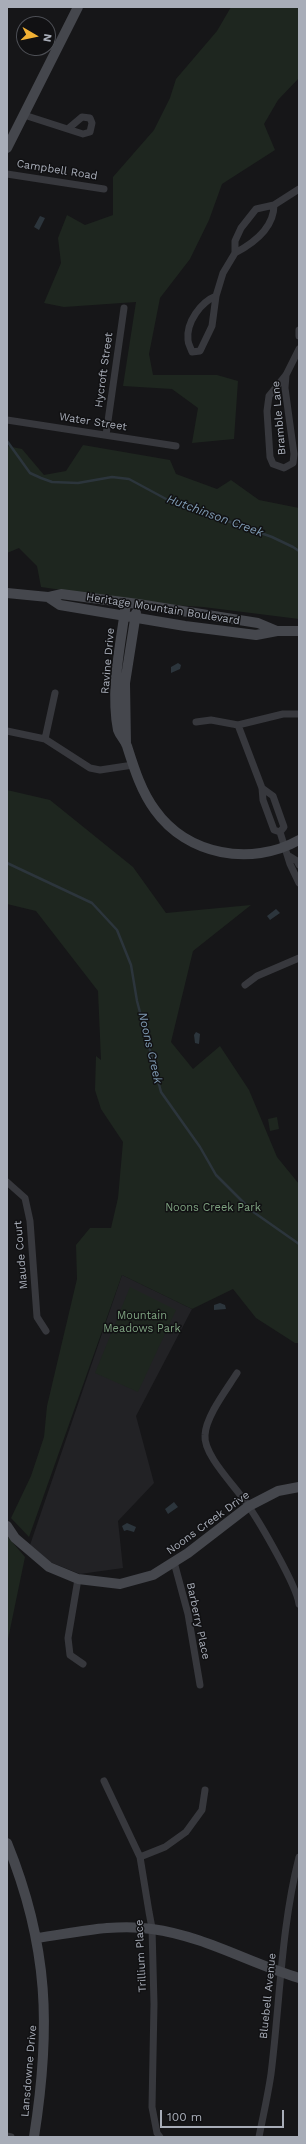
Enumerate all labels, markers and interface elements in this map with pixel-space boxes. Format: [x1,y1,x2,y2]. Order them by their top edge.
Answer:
north arrow [16,16,56,56]
text: N [40,33,54,43]
street label: Campbell Road [16,157,98,183]
street label: Hycroft Street [92,331,116,409]
street label: Bramble Lane [269,380,289,456]
street label: Water Street [58,410,128,434]
water label: Hutchinson Creek [165,492,265,540]
street label: Heritage Mountain Boulevard [85,590,241,628]
street label: Ravine Drive [99,627,117,695]
water label: Noons Creek [135,1011,165,1085]
park label: Noons Creek Park [165,1201,261,1215]
street label: Maude Court [11,1220,31,1290]
park label: Mountain Meadows Park [103,1309,181,1335]
street label: Noons Creek Drive [164,1488,252,1558]
street label: Barberry Place [183,1581,213,1661]
street label: Trillium Place [133,1919,149,1993]
street label: Bluebell Avenue [257,1952,279,2040]
street label: Lansdowne Drive [18,2025,40,2117]
scale bar [162,2102,286,2128]
text: 100 m [167,2110,202,2124]

